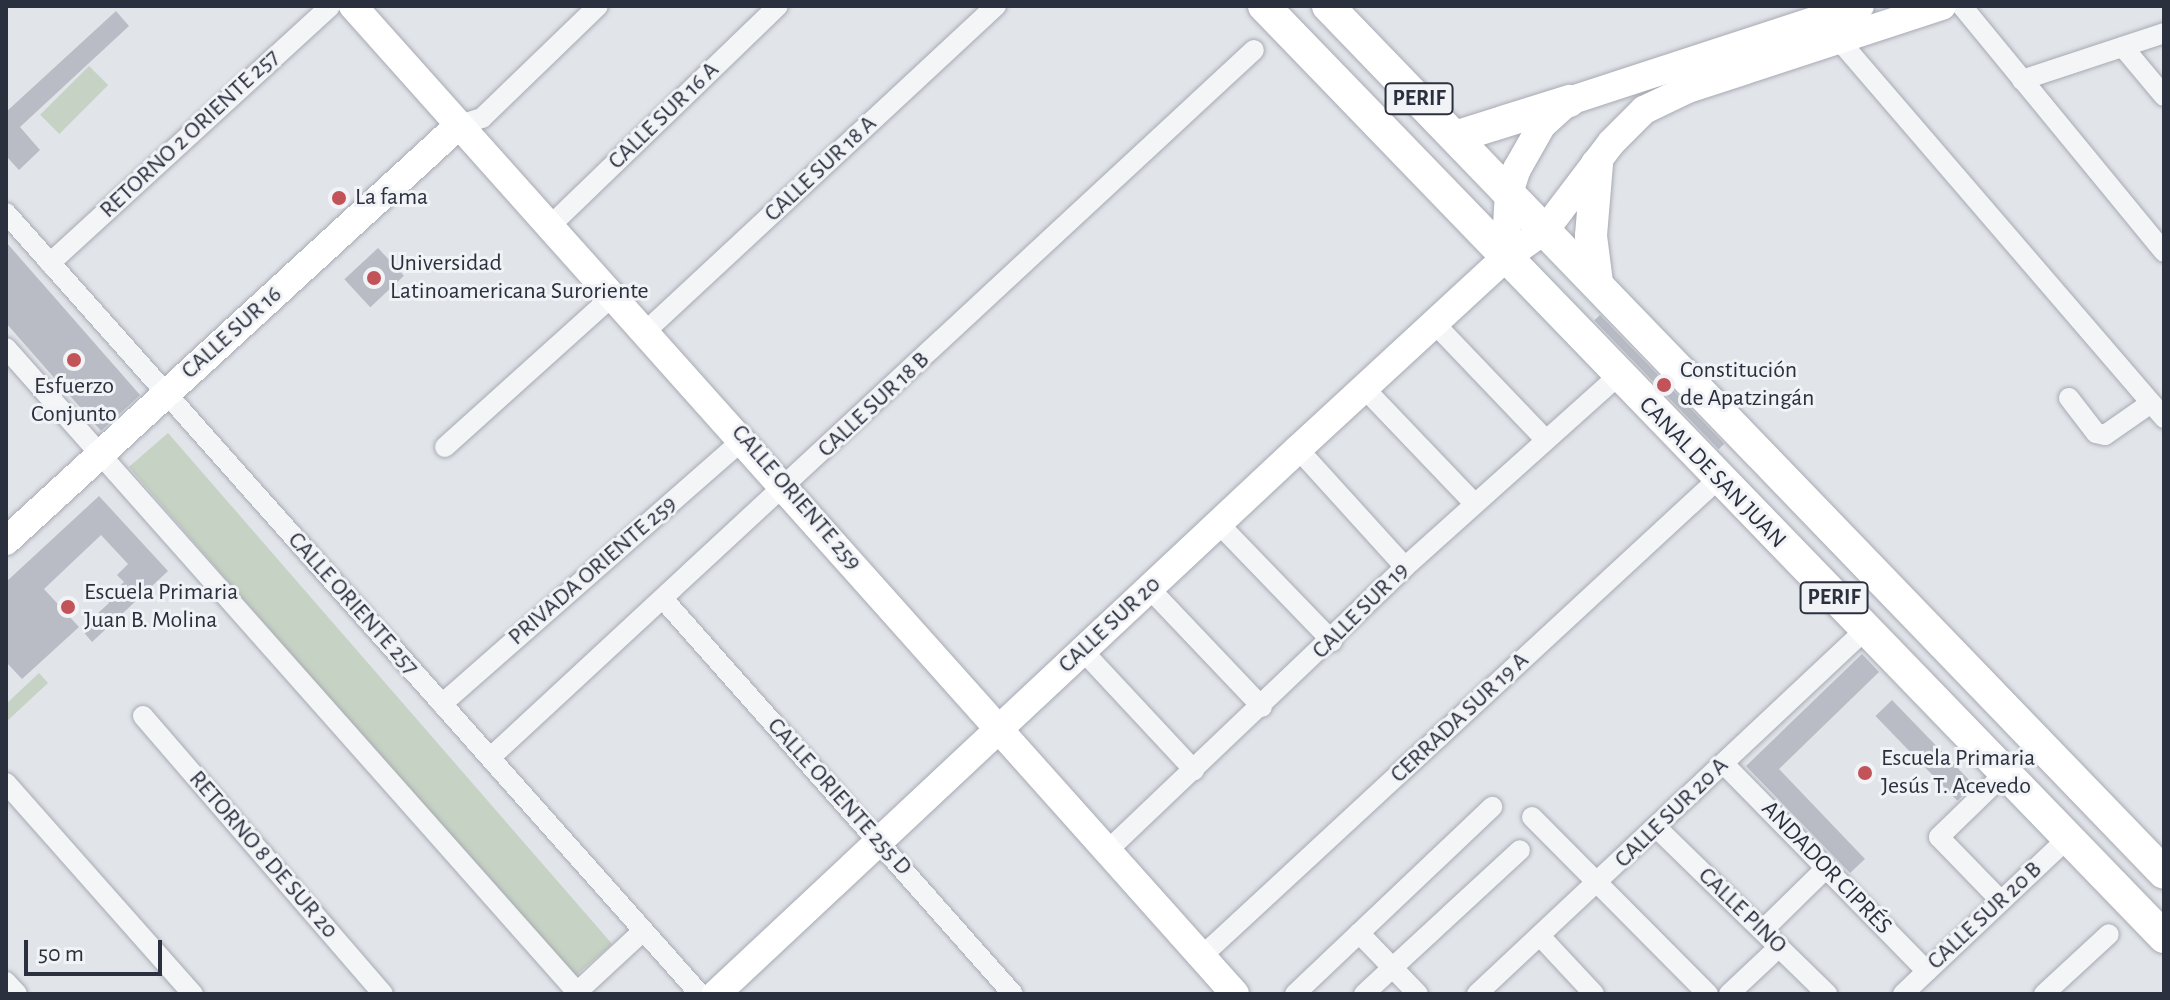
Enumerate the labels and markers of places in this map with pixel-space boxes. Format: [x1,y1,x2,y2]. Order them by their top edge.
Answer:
place label: La fama [355,184,428,212]
marker: La fama [330,189,348,207]
place label: Universidad Latinoamericana Suroriente [390,250,649,306]
marker: Universidad Latinoamericana Suroriente [365,269,383,287]
marker: Esfuerzo Conjunto [65,351,83,369]
place label: Constitución de Apatzingán [1680,357,1814,413]
place label: Esfuerzo Conjunto [31,373,117,429]
marker: Constitución de Apatzingán [1655,376,1673,394]
place label: Escuela Primaria Juan B. Molina [84,579,238,635]
marker: Escuela Primaria Juan B. Molina [59,598,77,616]
place label: Escuela Primaria Jesús T. Acevedo [1881,745,2035,801]
marker: Escuela Primaria Jesús T. Acevedo [1856,764,1874,782]

